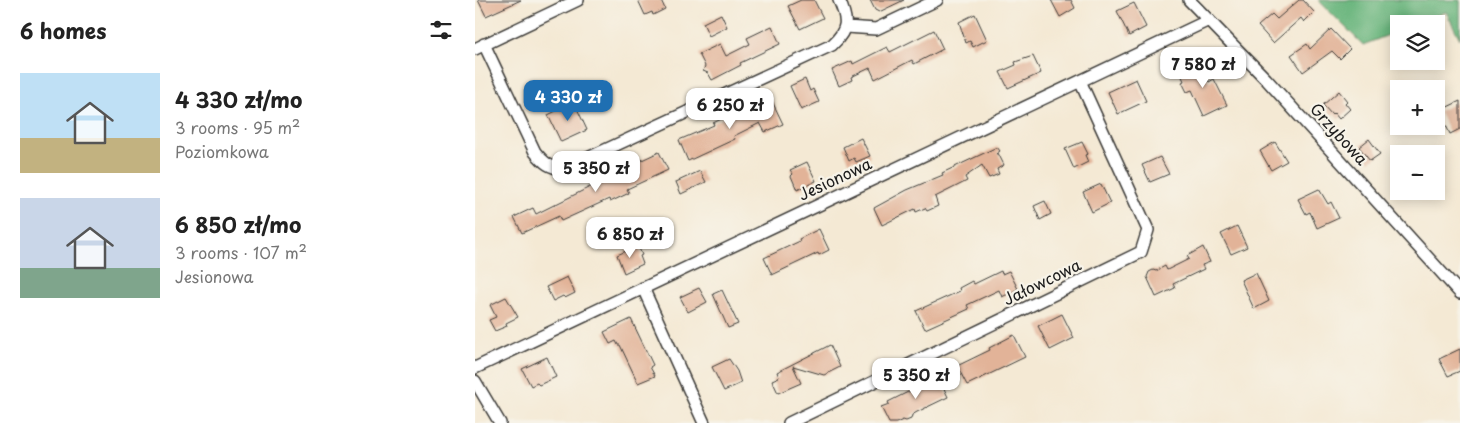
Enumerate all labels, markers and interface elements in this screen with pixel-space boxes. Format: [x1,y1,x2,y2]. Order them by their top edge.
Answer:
text: 6 homes [20,14,106,46]
map controls [1390,15,1445,200]
button: layers [1390,15,1445,70]
icon: filters [427,16,455,44]
pin: 7 580 zł [1151,46,1255,89]
text: 7 580 zł [1171,51,1235,75]
pin: 4 330 zł [516,80,620,122]
button: + [1390,80,1445,135]
text: 4 330 zł/mo [175,83,302,115]
text: 4 330 zł [535,84,601,108]
pin: 6 250 zł [678,88,782,130]
text: 6 250 zł [697,92,763,116]
icon: home [60,93,120,153]
street label: Grzybowa [1305,97,1374,170]
text: 3 rooms · 95 m² [175,115,300,139]
text: Poziomkowa [175,139,269,163]
button: − [1390,145,1445,200]
pin: 5 350 zł [544,150,648,193]
street label: Jesionowa [794,151,875,206]
text: 5 350 zł [563,155,629,179]
text: 6 850 zł/mo [175,208,301,240]
pin: 6 850 zł [578,216,682,259]
icon: home [60,218,120,278]
text: 6 850 zł [597,221,663,245]
text: 3 rooms · 107 m² [175,240,307,264]
street label: Jałowcowa [998,252,1085,310]
text: Jesionowa [175,264,253,288]
pin: 5 350 zł [864,358,968,400]
text: 5 350 zł [883,362,949,386]

